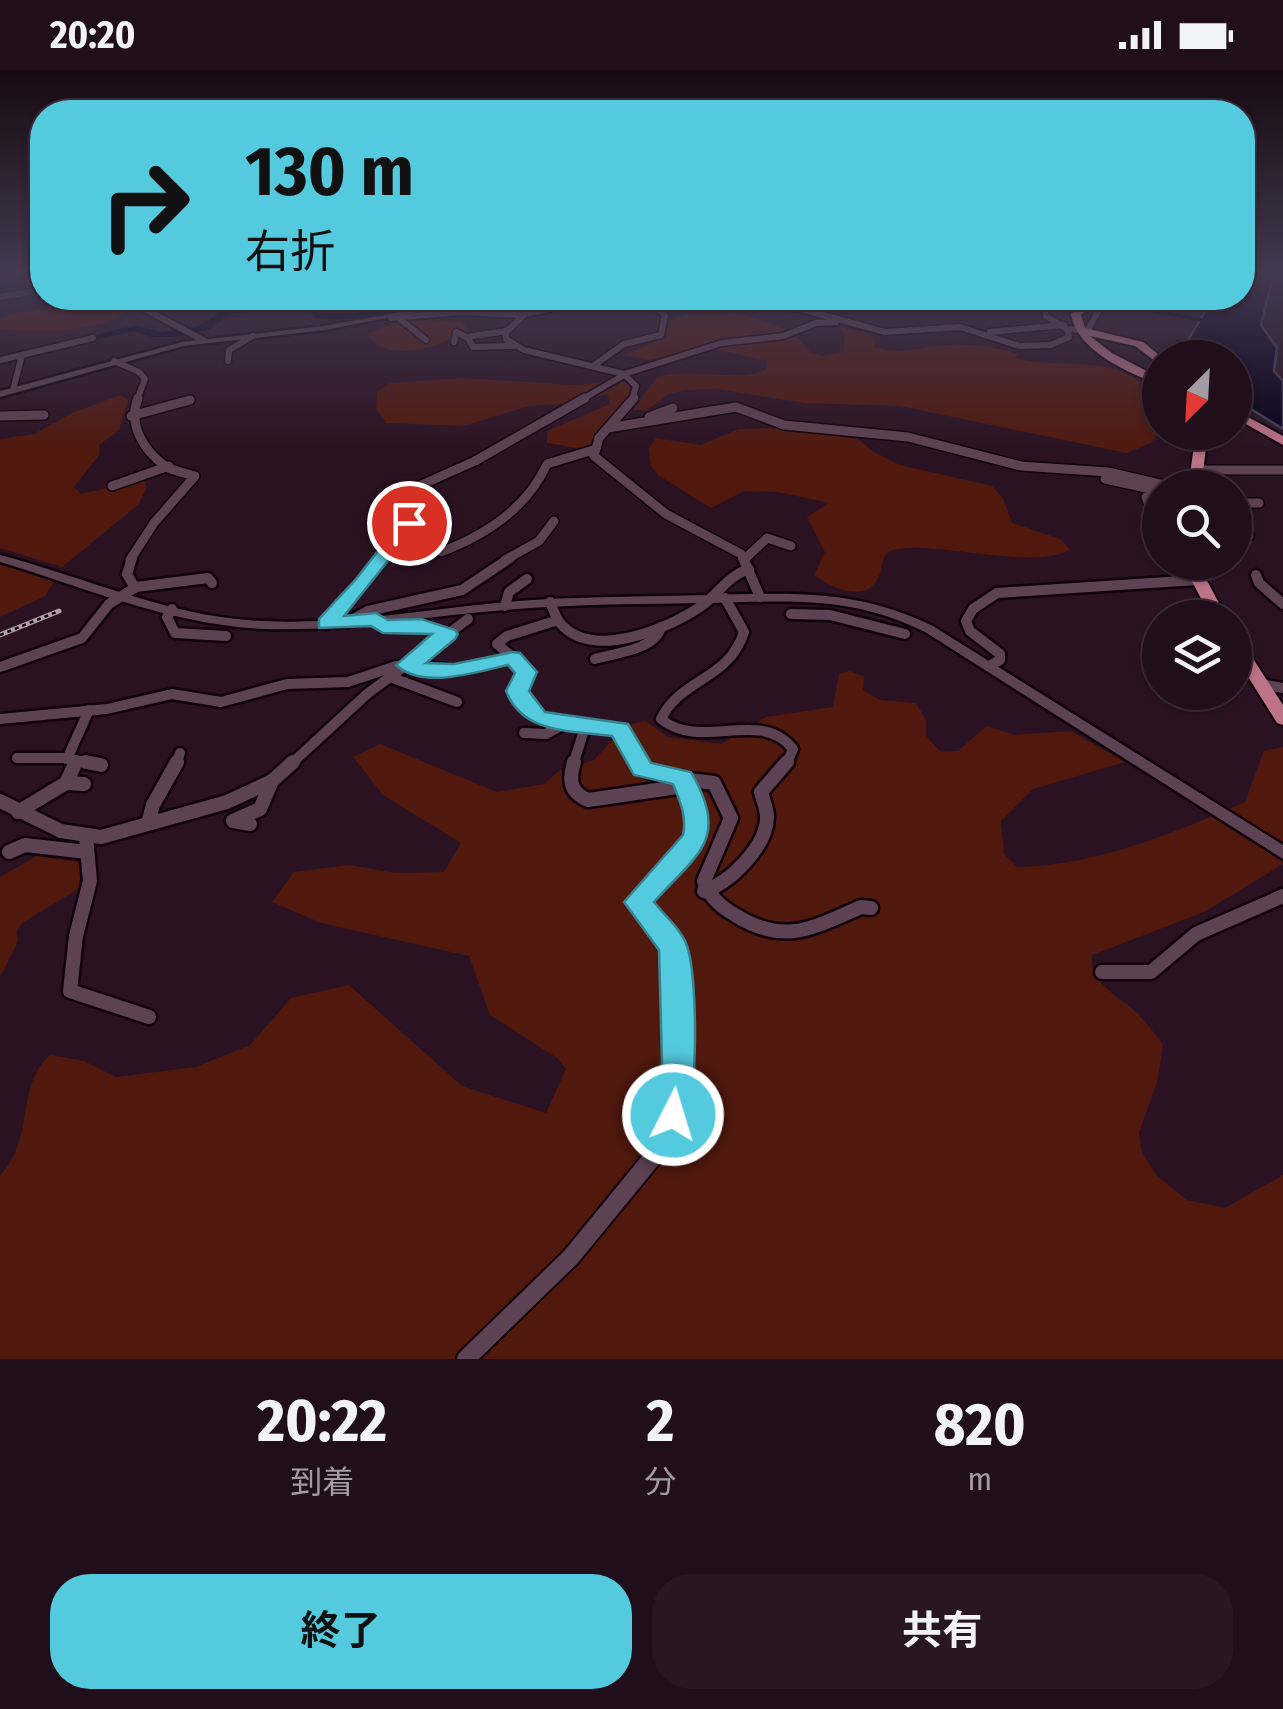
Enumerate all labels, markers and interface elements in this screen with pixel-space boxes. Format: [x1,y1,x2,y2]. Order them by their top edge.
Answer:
text: 20:20 [50,12,135,58]
text: 130 m [245,130,414,214]
icon: right [80,140,210,270]
text: 右折 [245,225,335,279]
north arrow [1142,340,1252,450]
map controls [1142,340,1252,710]
button: search [1142,470,1252,580]
pin [367,481,452,566]
icon: arrive [382,496,437,551]
button: layers [1142,600,1252,710]
position arrow [621,1063,725,1167]
text: 20:22 [257,1385,387,1457]
text: 2 [647,1385,674,1457]
text: 820 [934,1389,1026,1461]
text: m [967,1460,992,1498]
text: 到着 [290,1463,354,1501]
text: 分 [644,1463,676,1501]
button: 終了 [50,1574,632,1689]
button: 共有 [652,1574,1233,1689]

